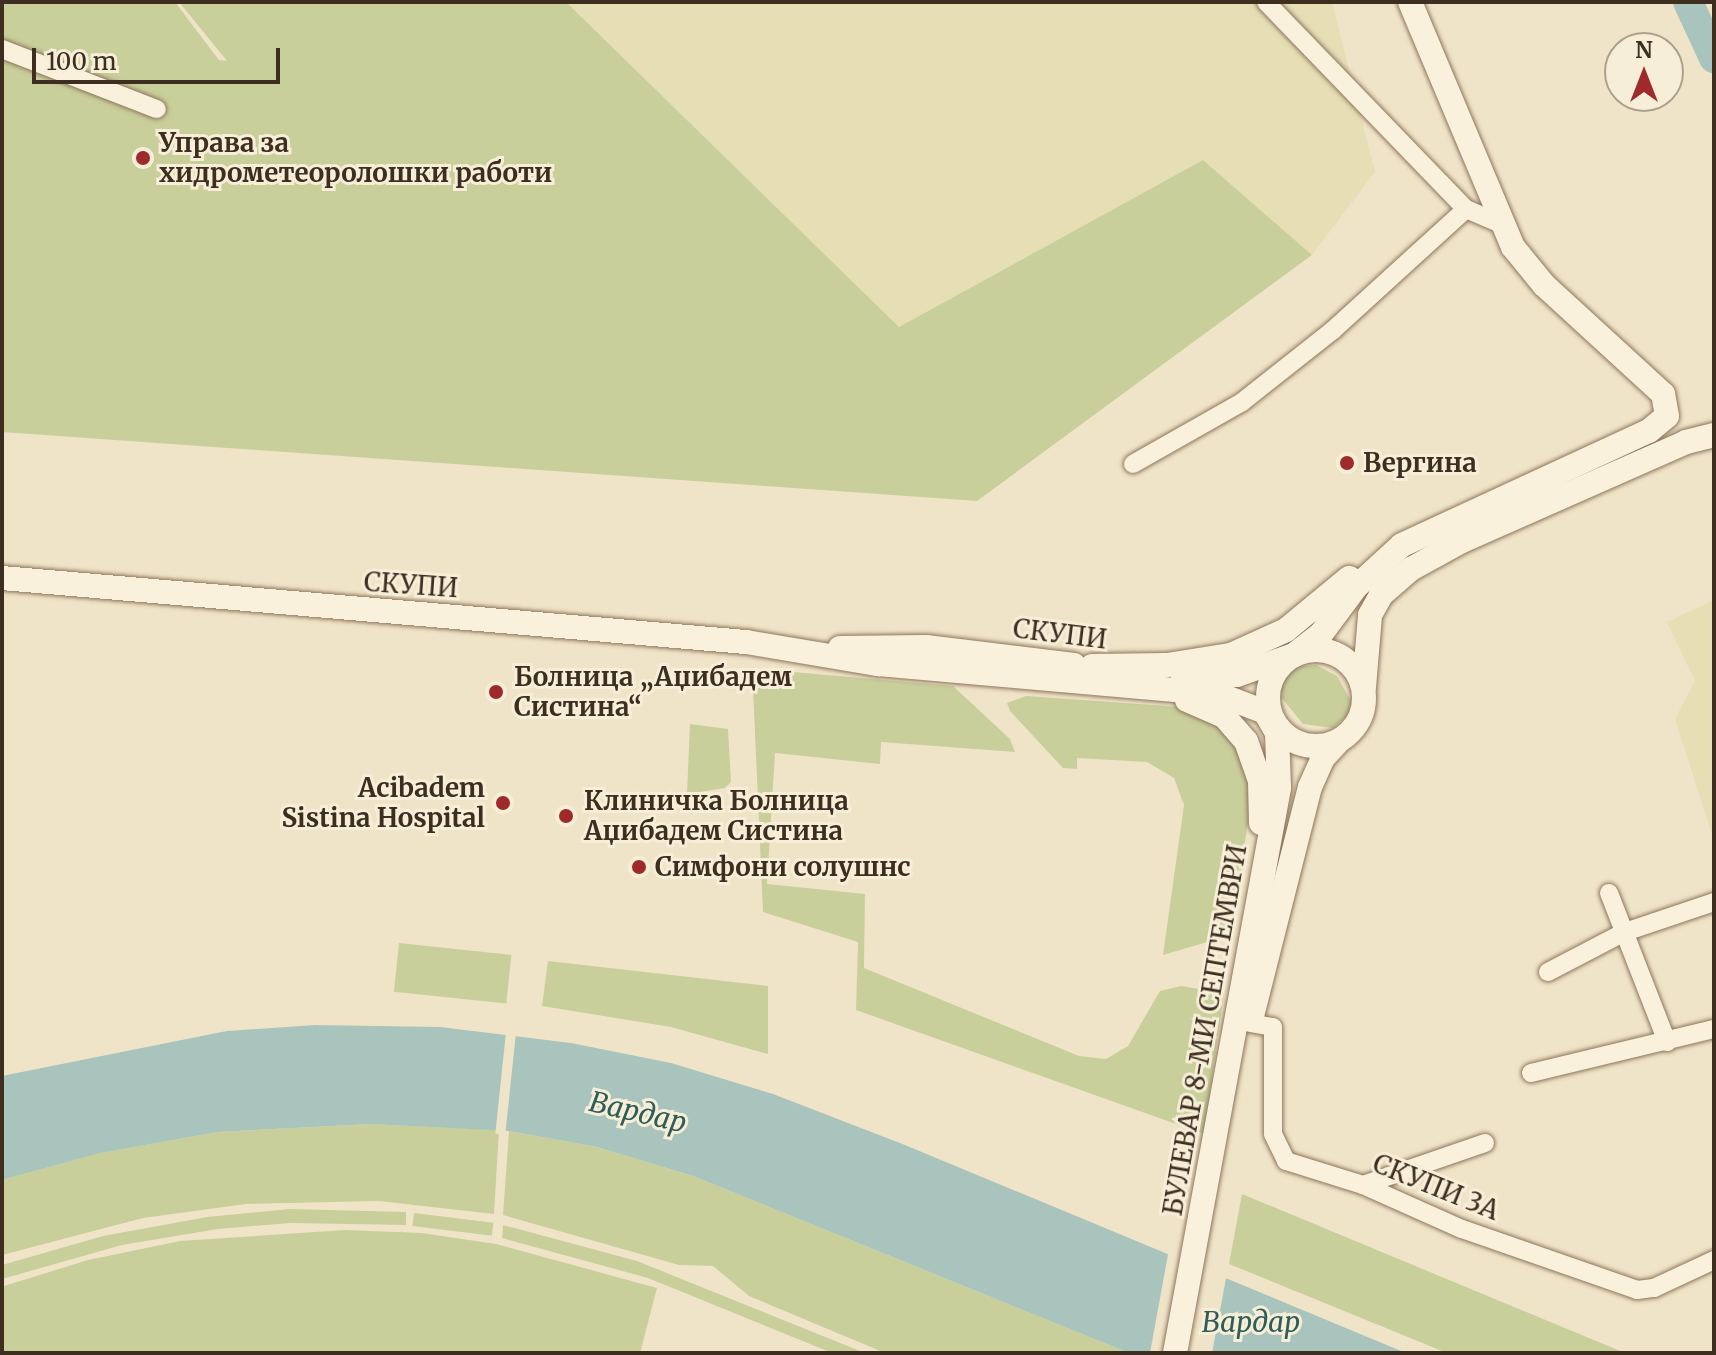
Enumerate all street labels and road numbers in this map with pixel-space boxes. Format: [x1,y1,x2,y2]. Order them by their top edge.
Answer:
street label: СКУПИ [363,566,459,604]
street label: СКУПИ [1011,613,1109,655]
street label: БУЛЕВАР 8-МИ СЕПТЕМВРИ [1157,842,1253,1218]
street label: СКУПИ 3А [1368,1148,1504,1226]

